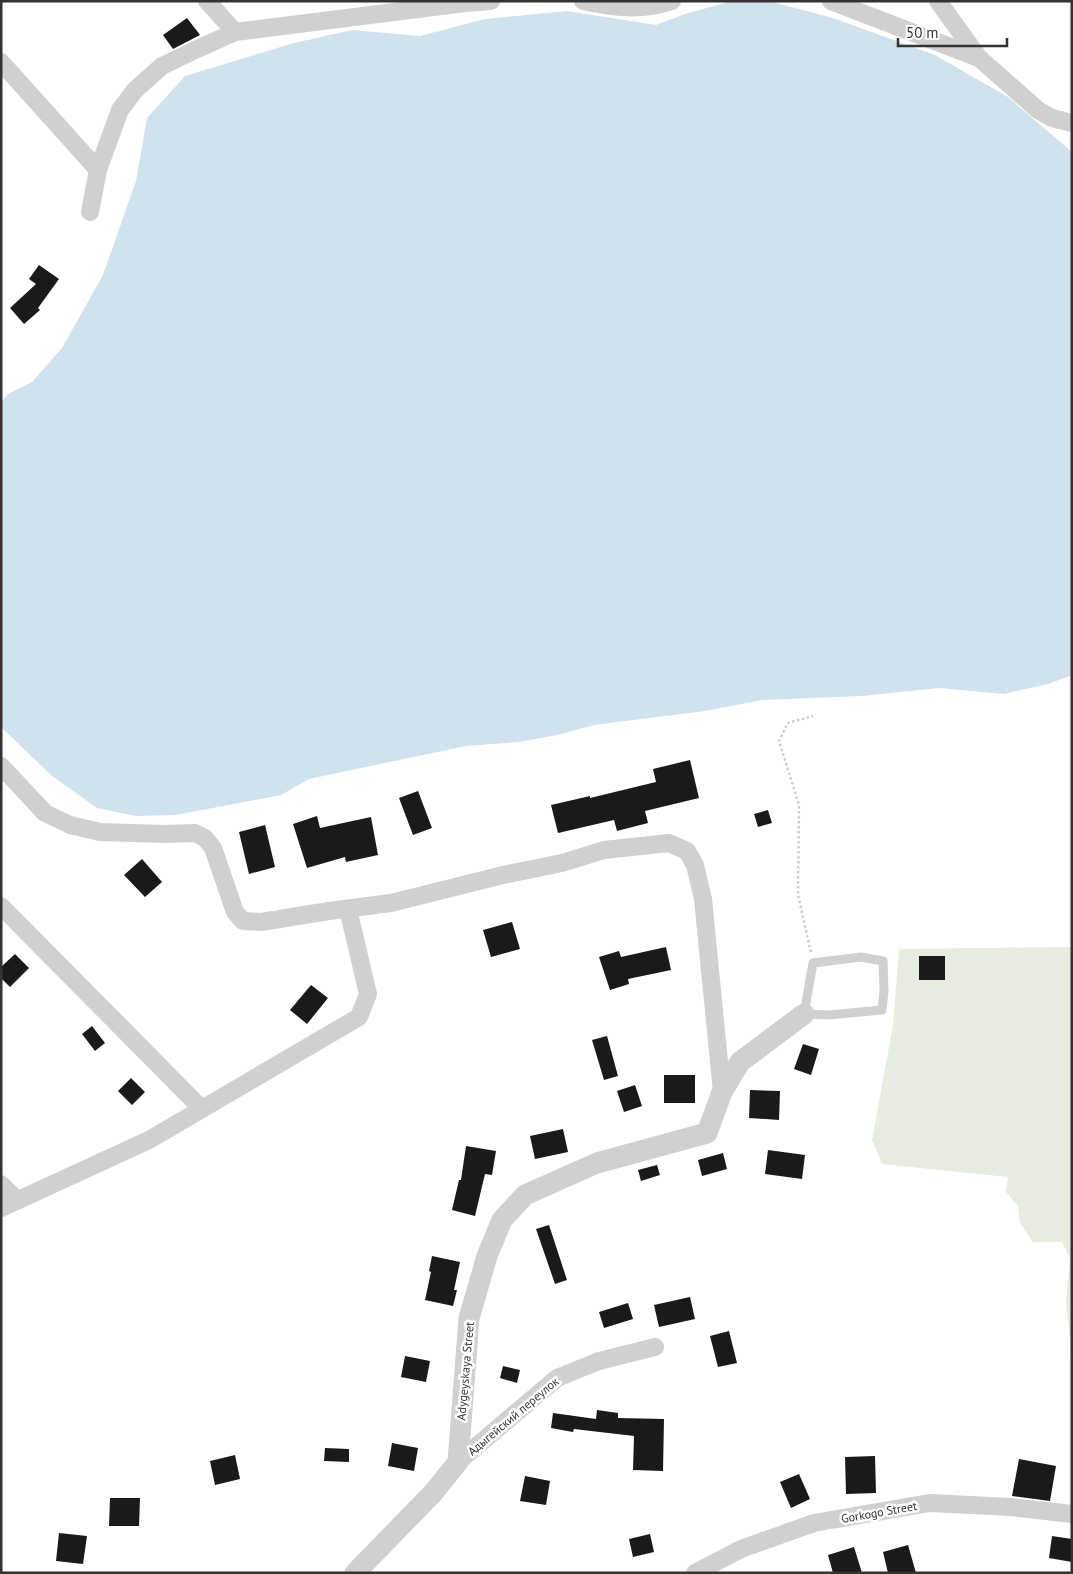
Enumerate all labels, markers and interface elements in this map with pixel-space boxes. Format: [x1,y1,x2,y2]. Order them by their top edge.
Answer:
scale bar [898,15,1007,47]
text: 50 m [906,23,939,42]
street label: Adygeyskaya Street [453,1321,477,1421]
street label: Адыгейский переулок [464,1373,562,1458]
street label: Gorkogo Street [840,1498,918,1526]

